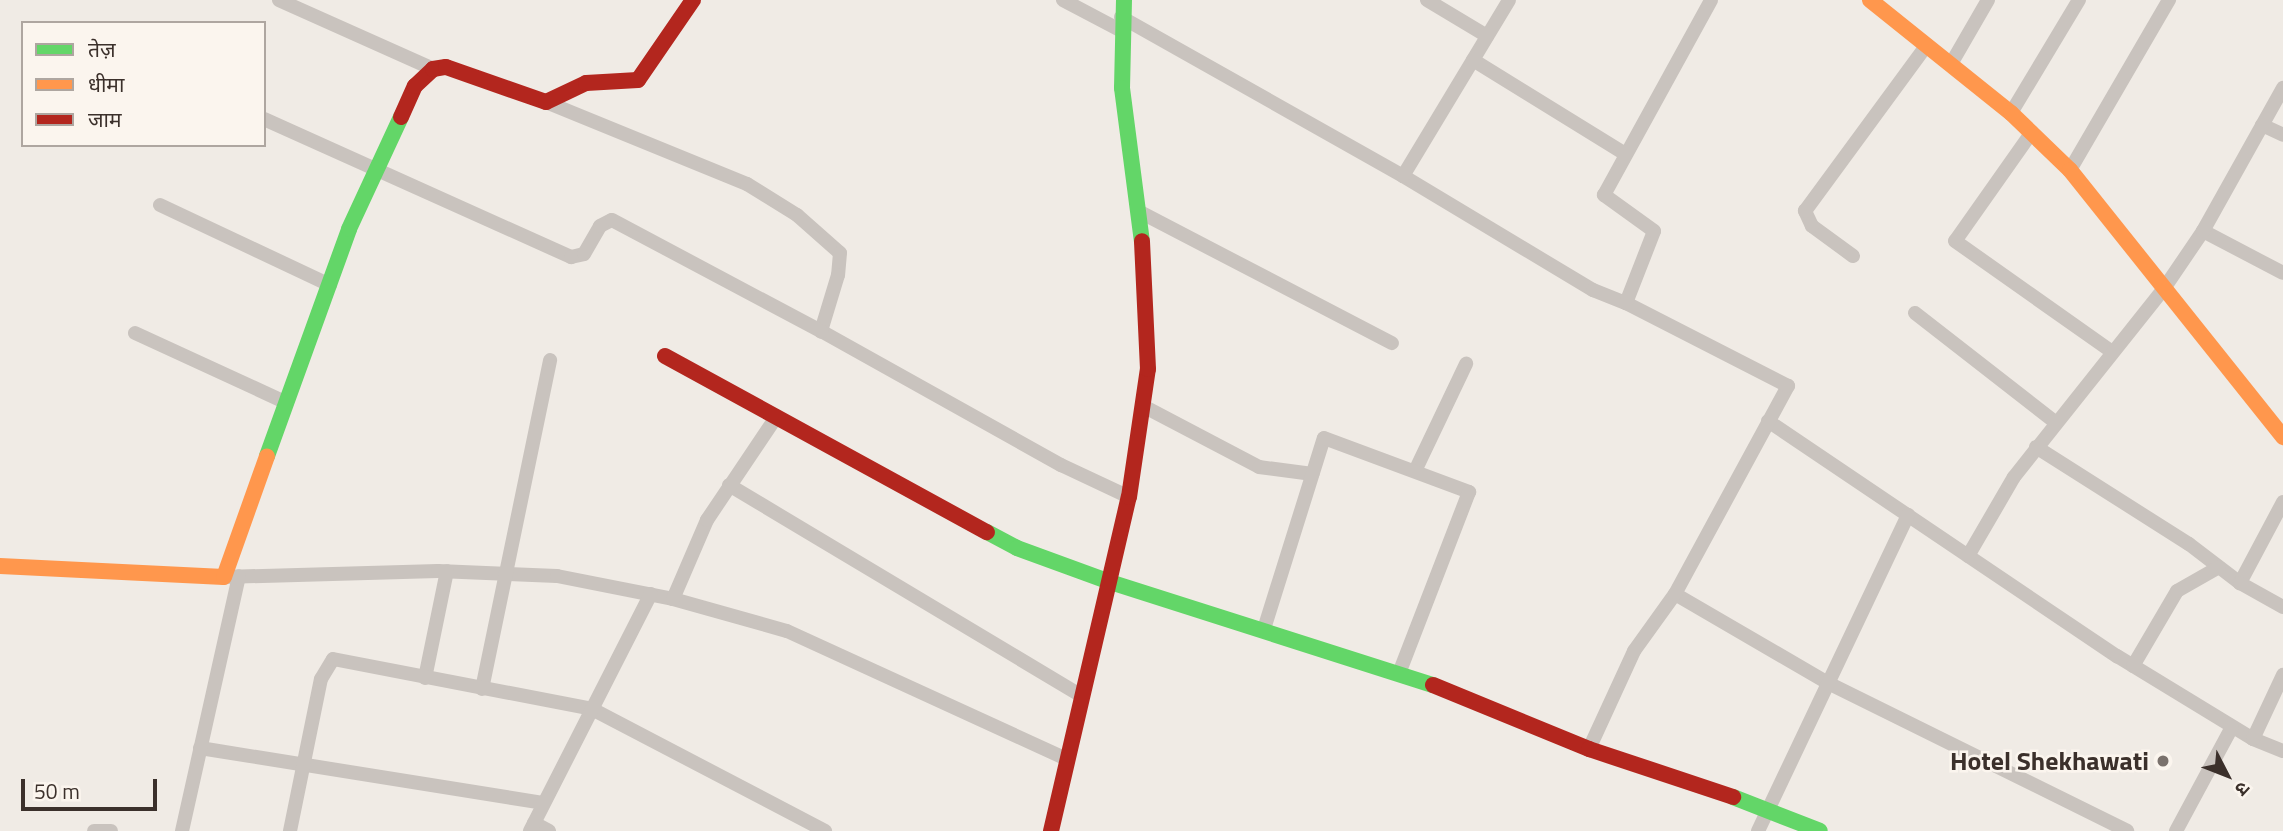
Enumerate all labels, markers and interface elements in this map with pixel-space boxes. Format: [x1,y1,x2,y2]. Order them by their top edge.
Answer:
legend [21,21,266,147]
text: तेज़ [88,33,116,65]
text: धीमा [88,68,124,100]
text: जाम [88,103,122,135]
north arrow [2192,740,2262,810]
place label: Hotel Shekhawati [1950,745,2149,777]
marker: Hotel Shekhawati [2155,753,2171,769]
scale bar [24,764,161,808]
text: 50 m [34,775,80,807]
text: उ [2228,776,2257,803]

